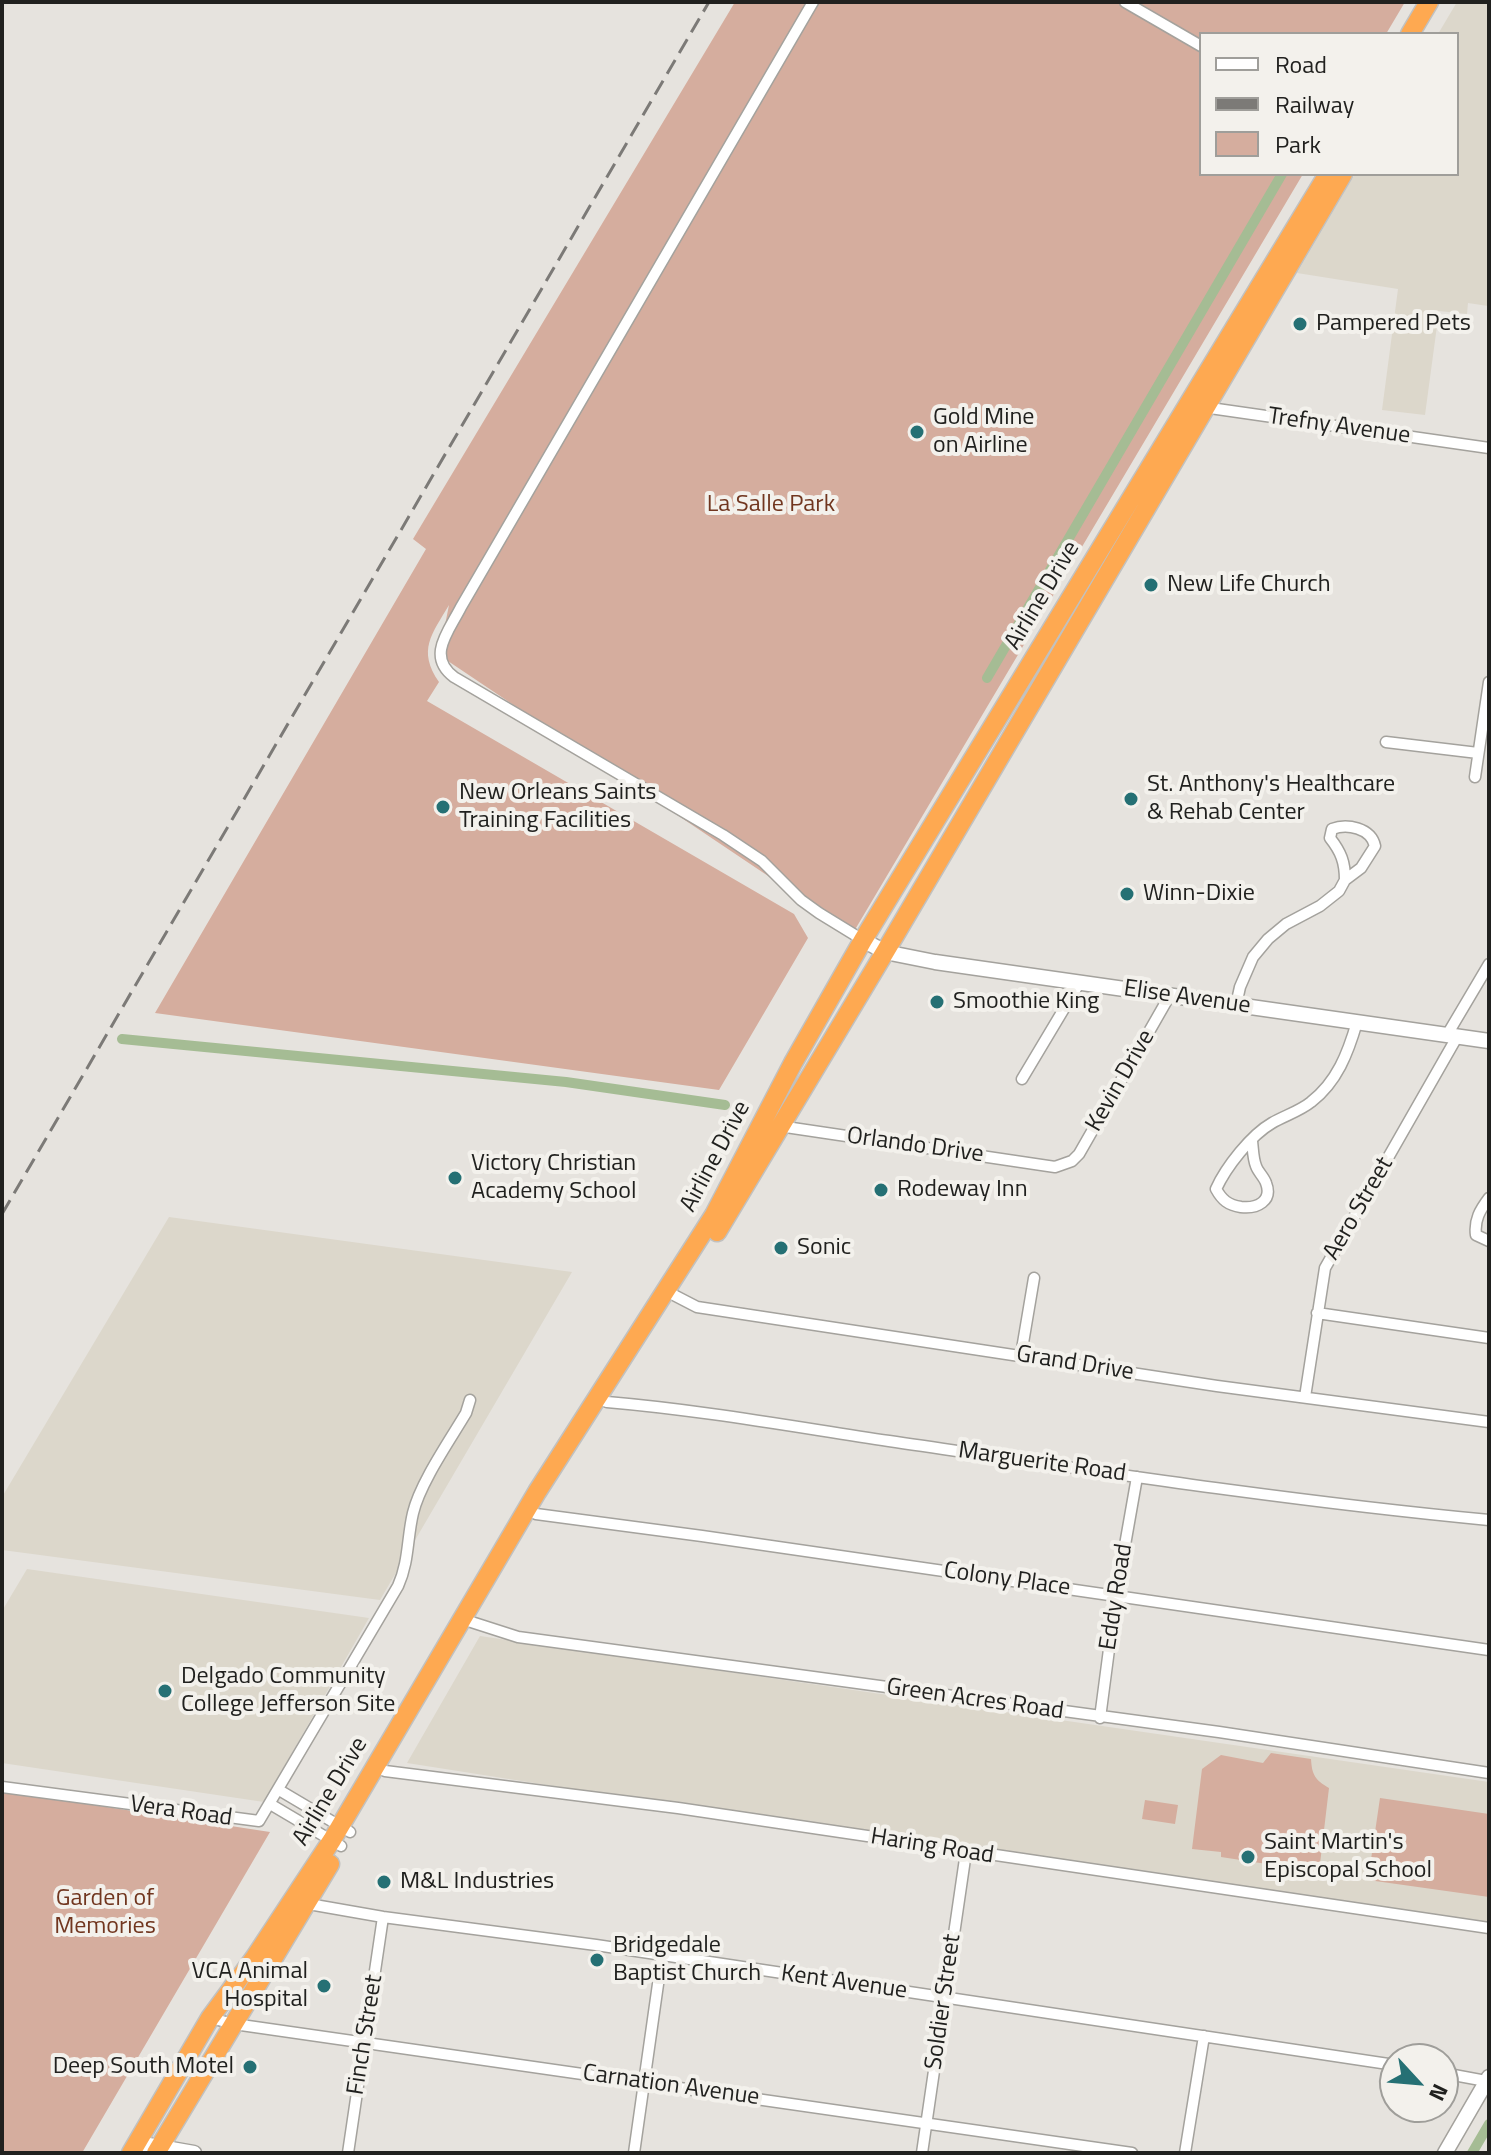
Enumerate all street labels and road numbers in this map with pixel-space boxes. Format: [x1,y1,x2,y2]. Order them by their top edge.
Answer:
street label: Trefny Avenue [1266,403,1412,451]
street label: Airline Drive [999,537,1087,655]
street label: Elise Avenue [1122,975,1252,1021]
street label: Kevin Drive [1080,1025,1162,1137]
street label: Airline Drive [675,1097,757,1217]
street label: Orlando Drive [845,1122,985,1170]
street label: Aero Street [1318,1152,1400,1266]
street label: Grand Drive [1014,1341,1136,1387]
street label: Marguerite Road [956,1437,1128,1489]
street label: Eddy Road [1094,1542,1140,1652]
street label: Colony Place [942,1557,1072,1603]
street label: Green Acres Road [885,1673,1065,1727]
street label: Airline Drive [287,1733,375,1851]
street label: Vera Road [128,1791,234,1833]
street label: Haring Road [868,1823,996,1871]
street label: Soldier Street [920,1932,968,2072]
street label: Kent Avenue [779,1960,909,2006]
street label: Finch Street [342,1973,390,2097]
street label: Carnation Avenue [581,2059,761,2113]

